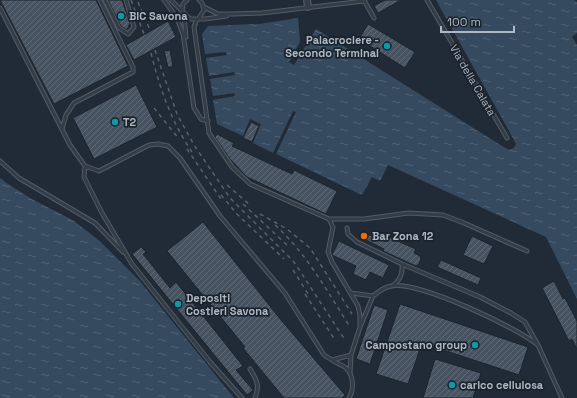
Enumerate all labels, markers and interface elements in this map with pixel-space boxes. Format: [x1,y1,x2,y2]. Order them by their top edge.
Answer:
scale bar [441,8,514,34]
place label: BIC Savona [129,9,188,23]
marker: BIC Savona [116,11,126,21]
text: 100 m [447,14,481,30]
place label: Palacrociere - Secondo Terminal [285,33,379,60]
marker: Palacrociere - Secondo Terminal [382,41,392,51]
street label: Via della Calata [447,42,499,119]
place label: T2 [123,115,136,129]
marker: T2 [110,117,120,127]
place label: Bar Zona 12 [372,229,434,243]
marker: Bar Zona 12 [359,231,369,241]
place label: Depositi Costieri Savona [186,291,269,318]
marker: Depositi Costieri Savona [173,299,183,309]
place label: Campostano group [365,338,467,352]
marker: Campostano group [470,340,480,350]
place label: carico cellulosa [460,378,544,392]
marker: carico cellulosa [447,380,457,390]

